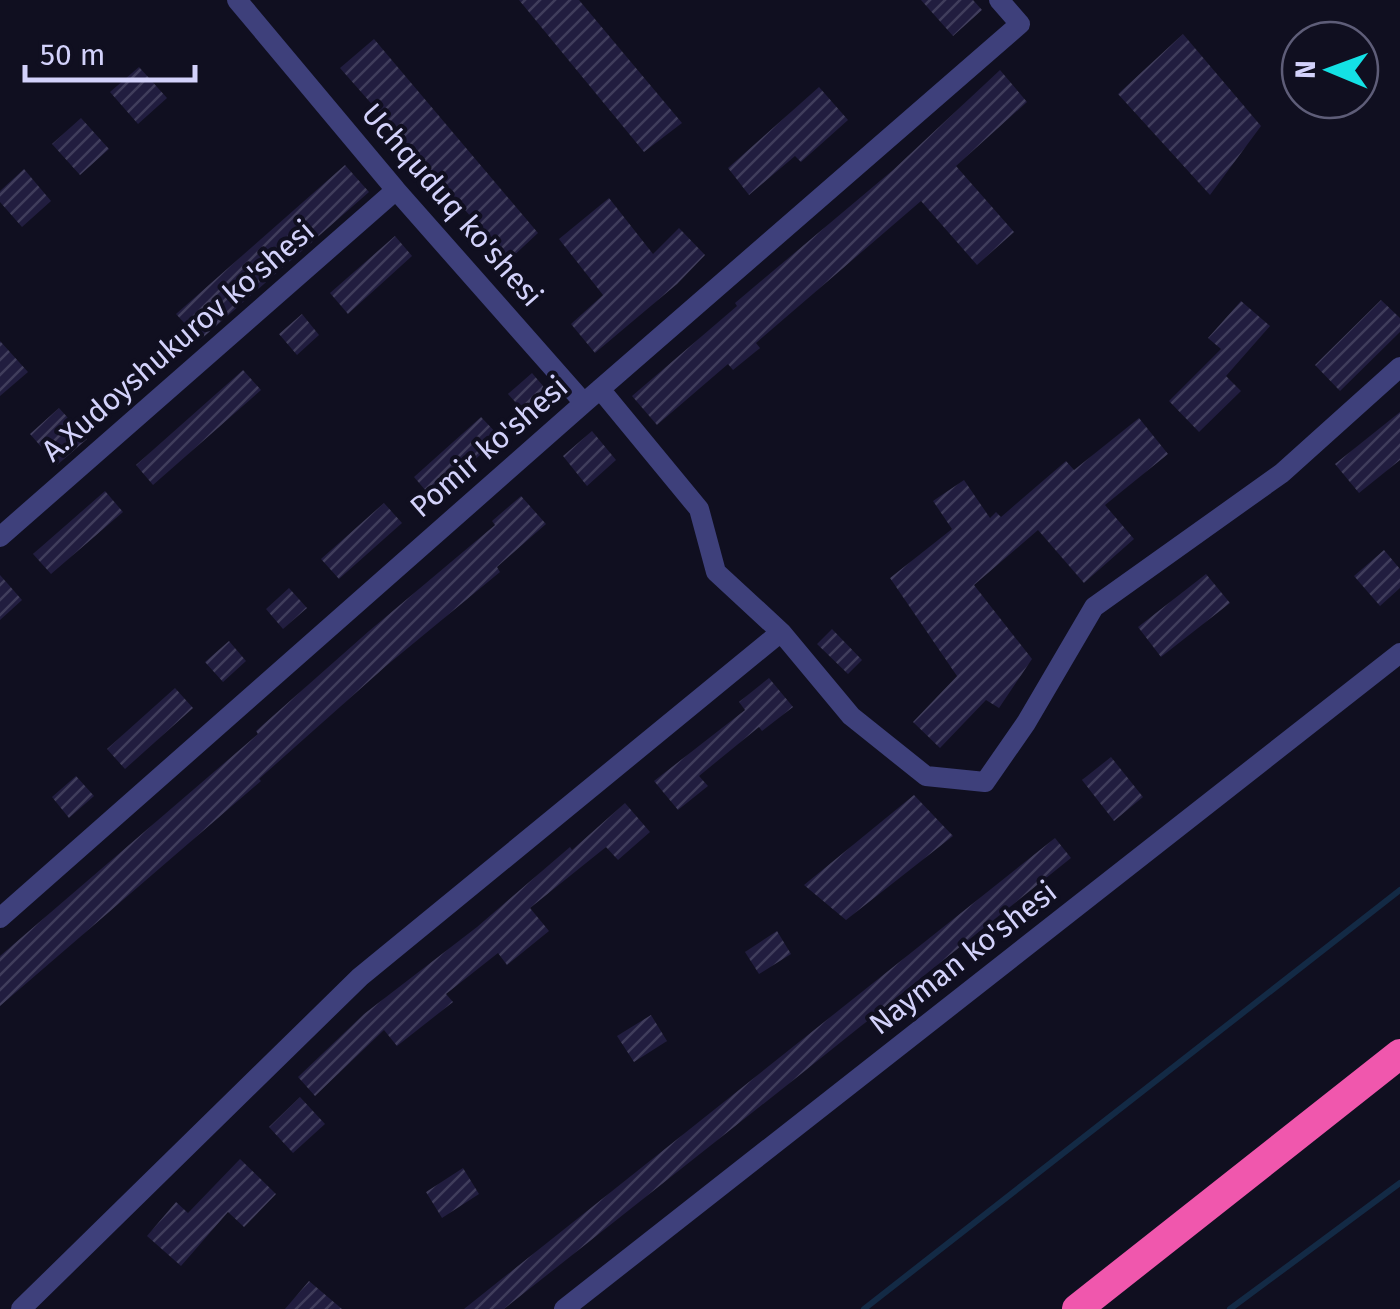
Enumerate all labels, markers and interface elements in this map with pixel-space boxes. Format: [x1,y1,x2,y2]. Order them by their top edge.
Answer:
scale bar [25,20,195,82]
north arrow [1280,20,1380,120]
text: 50 m [40,37,105,73]
text: N [1289,60,1322,79]
street label: Uchquduq ko'shesi [354,96,550,314]
street label: A.Xudoyshukurov ko'shesi [34,213,322,469]
street label: Pomir ko'shesi [403,369,575,525]
street label: Nayman ko'shesi [862,874,1064,1042]

